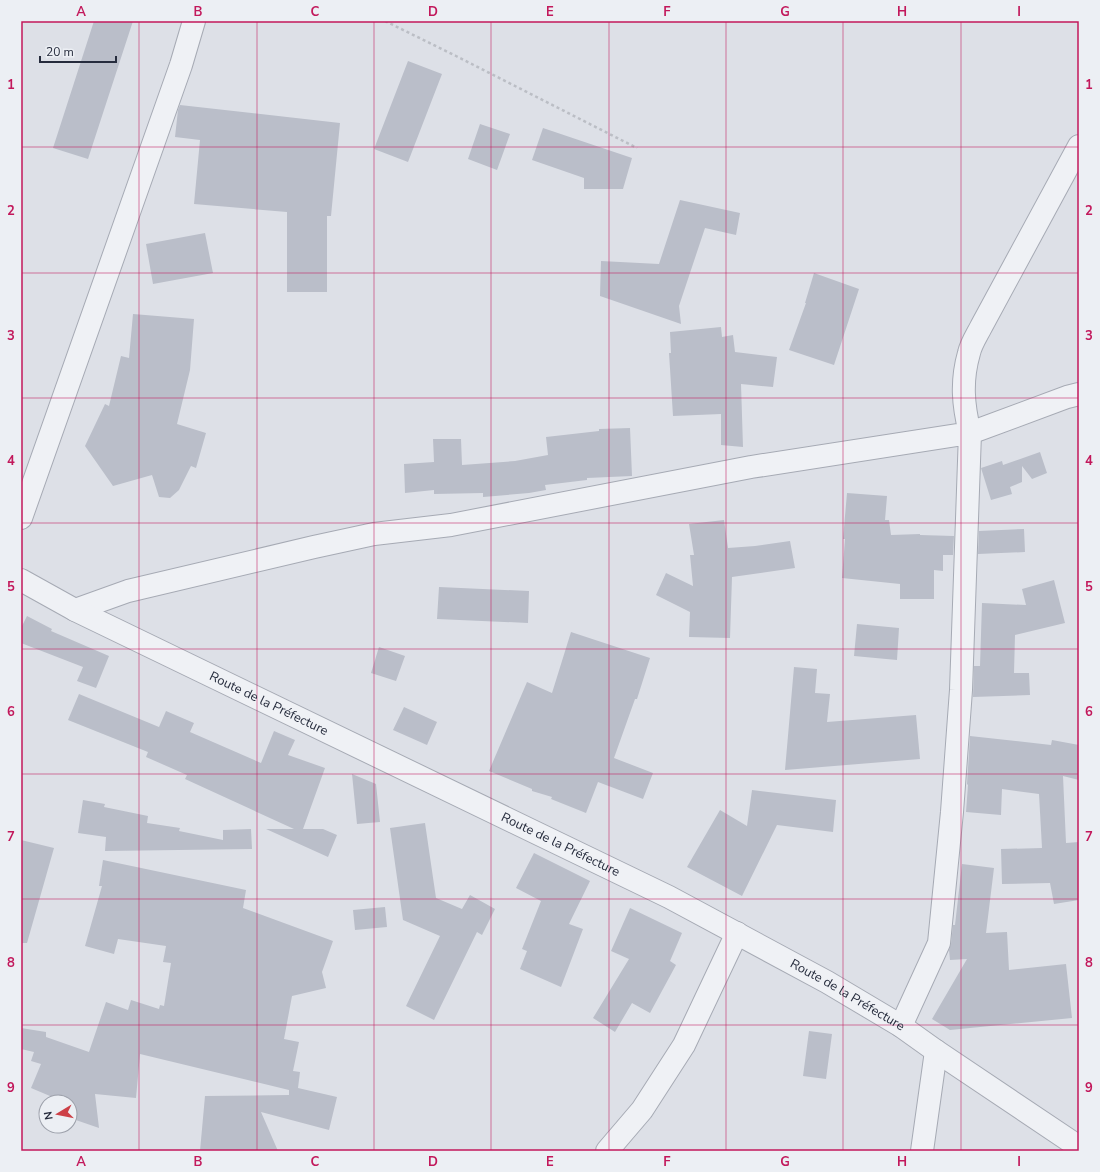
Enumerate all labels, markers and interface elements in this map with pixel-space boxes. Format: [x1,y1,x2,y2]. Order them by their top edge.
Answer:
text: A [76,3,86,21]
text: B [194,3,203,21]
text: C [311,3,320,21]
text: D [428,3,438,21]
text: E [546,3,554,21]
text: F [663,3,671,21]
text: G [780,3,790,21]
text: H [897,3,907,21]
text: I [1017,3,1021,21]
scale bar [40,38,116,64]
text: 20 m [46,44,74,60]
text: 1 [7,76,15,94]
text: 1 [1085,76,1093,94]
text: 2 [7,202,15,220]
text: 2 [1085,202,1093,220]
text: 3 [7,327,15,345]
text: 3 [1085,327,1093,345]
text: 4 [7,452,15,470]
text: 4 [1085,452,1093,470]
text: 5 [7,578,15,596]
text: 5 [1085,578,1093,596]
street label: Route de la Préfecture [206,667,331,740]
text: 6 [7,703,15,721]
text: 6 [1085,703,1093,721]
street label: Route de la Préfecture [498,808,623,881]
text: 7 [7,828,15,846]
text: 7 [1085,828,1093,846]
text: 8 [7,954,15,972]
text: 8 [1085,954,1093,972]
street label: Route de la Préfecture [787,955,908,1035]
text: 9 [7,1079,15,1097]
text: 9 [1085,1079,1093,1097]
north arrow [38,1094,78,1134]
text: N [41,1110,57,1121]
text: A [76,1153,86,1171]
text: B [194,1153,203,1171]
text: C [311,1153,320,1171]
text: D [428,1153,438,1171]
text: E [546,1153,554,1171]
text: F [663,1153,671,1171]
text: G [780,1153,790,1171]
text: H [897,1153,907,1171]
text: I [1017,1153,1021,1171]

